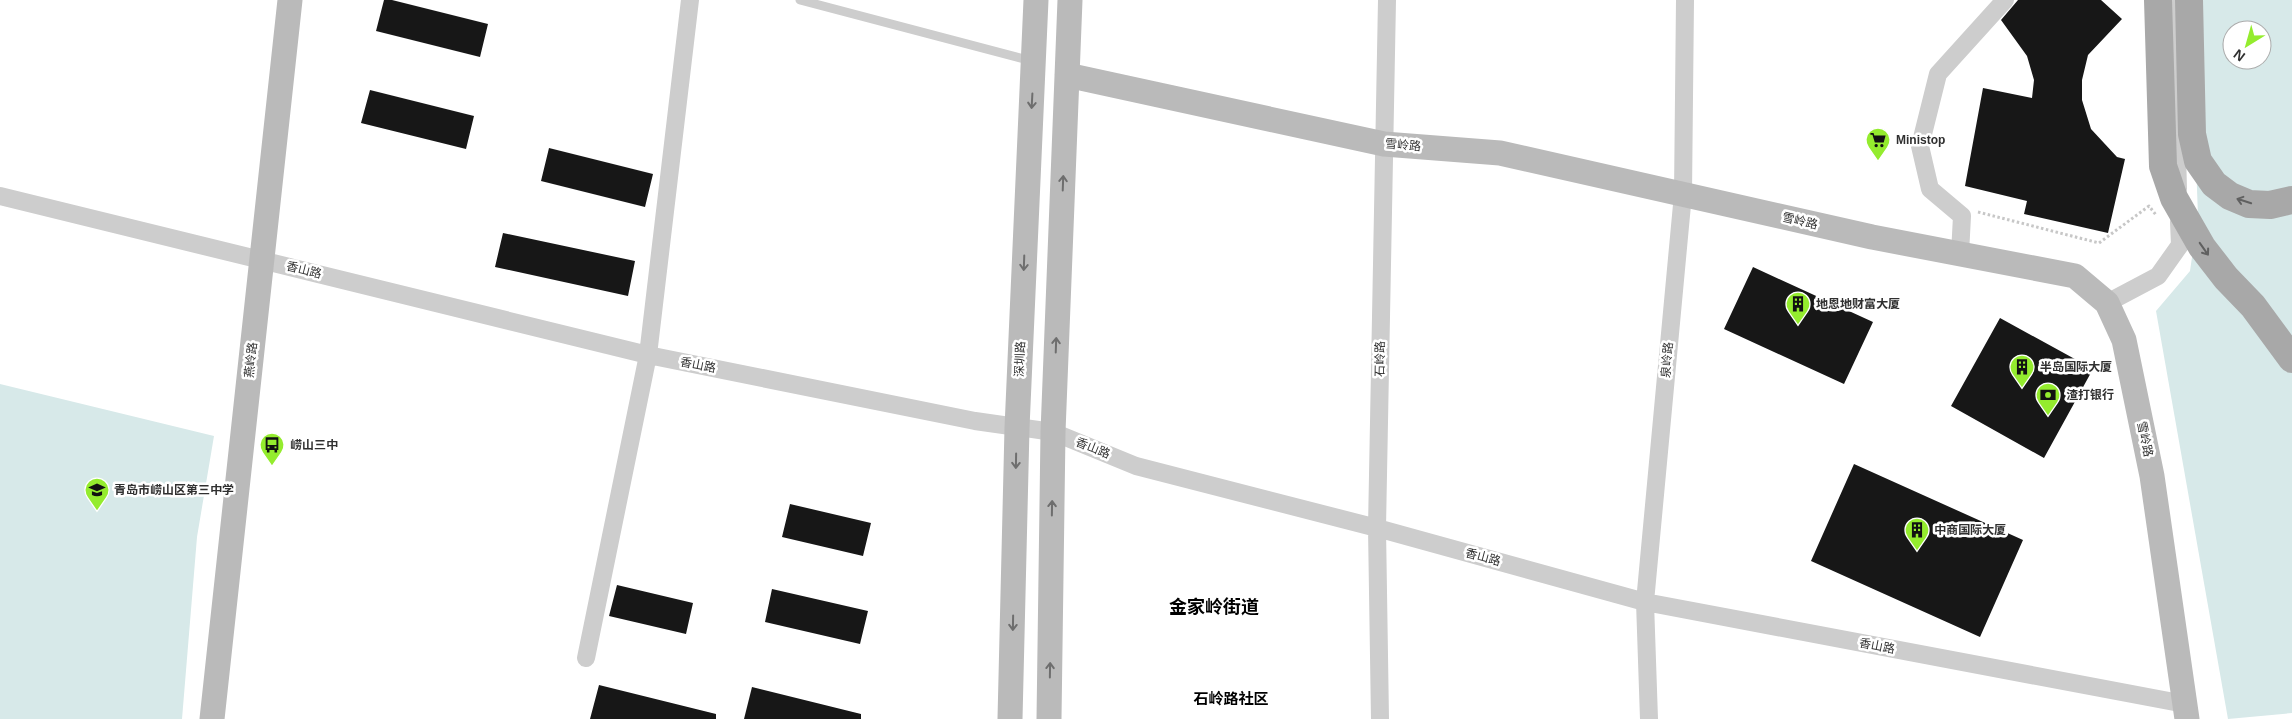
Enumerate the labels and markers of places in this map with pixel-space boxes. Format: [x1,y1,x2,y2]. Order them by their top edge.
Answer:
supermarket icon: Ministop [1865,127,1891,161]
place label: Ministop [1896,133,1945,147]
building icon: 地恩地财富大厦 [1785,291,1811,325]
place label: 地恩地财富大厦 [1816,297,1900,311]
building icon: 半岛国际大厦 [2009,354,2035,388]
place label: 半岛国际大厦 [2040,360,2112,374]
bank icon: 渣打银行 [2035,382,2061,416]
place label: 渣打银行 [2066,388,2114,402]
bus stop icon: 崂山三中 [259,432,285,466]
place label: 崂山三中 [290,438,338,452]
school or university icon: 青岛市崂山区第三中学 [84,477,110,511]
place label: 青岛市崂山区第三中学 [114,483,234,497]
building icon: 中商国际大厦 [1904,517,1930,551]
place label: 中商国际大厦 [1934,523,2006,537]

